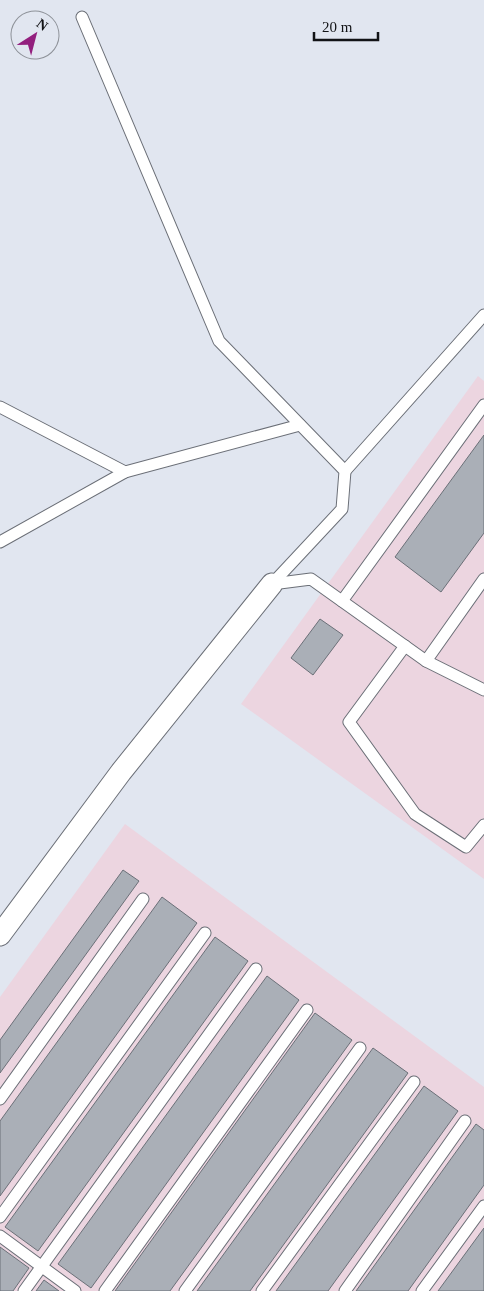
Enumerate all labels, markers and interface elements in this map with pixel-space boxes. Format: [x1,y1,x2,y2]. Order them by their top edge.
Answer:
north arrow [10,10,60,60]
scale bar [314,10,378,42]
text: N [34,16,51,34]
text: 20 m [322,19,353,35]

